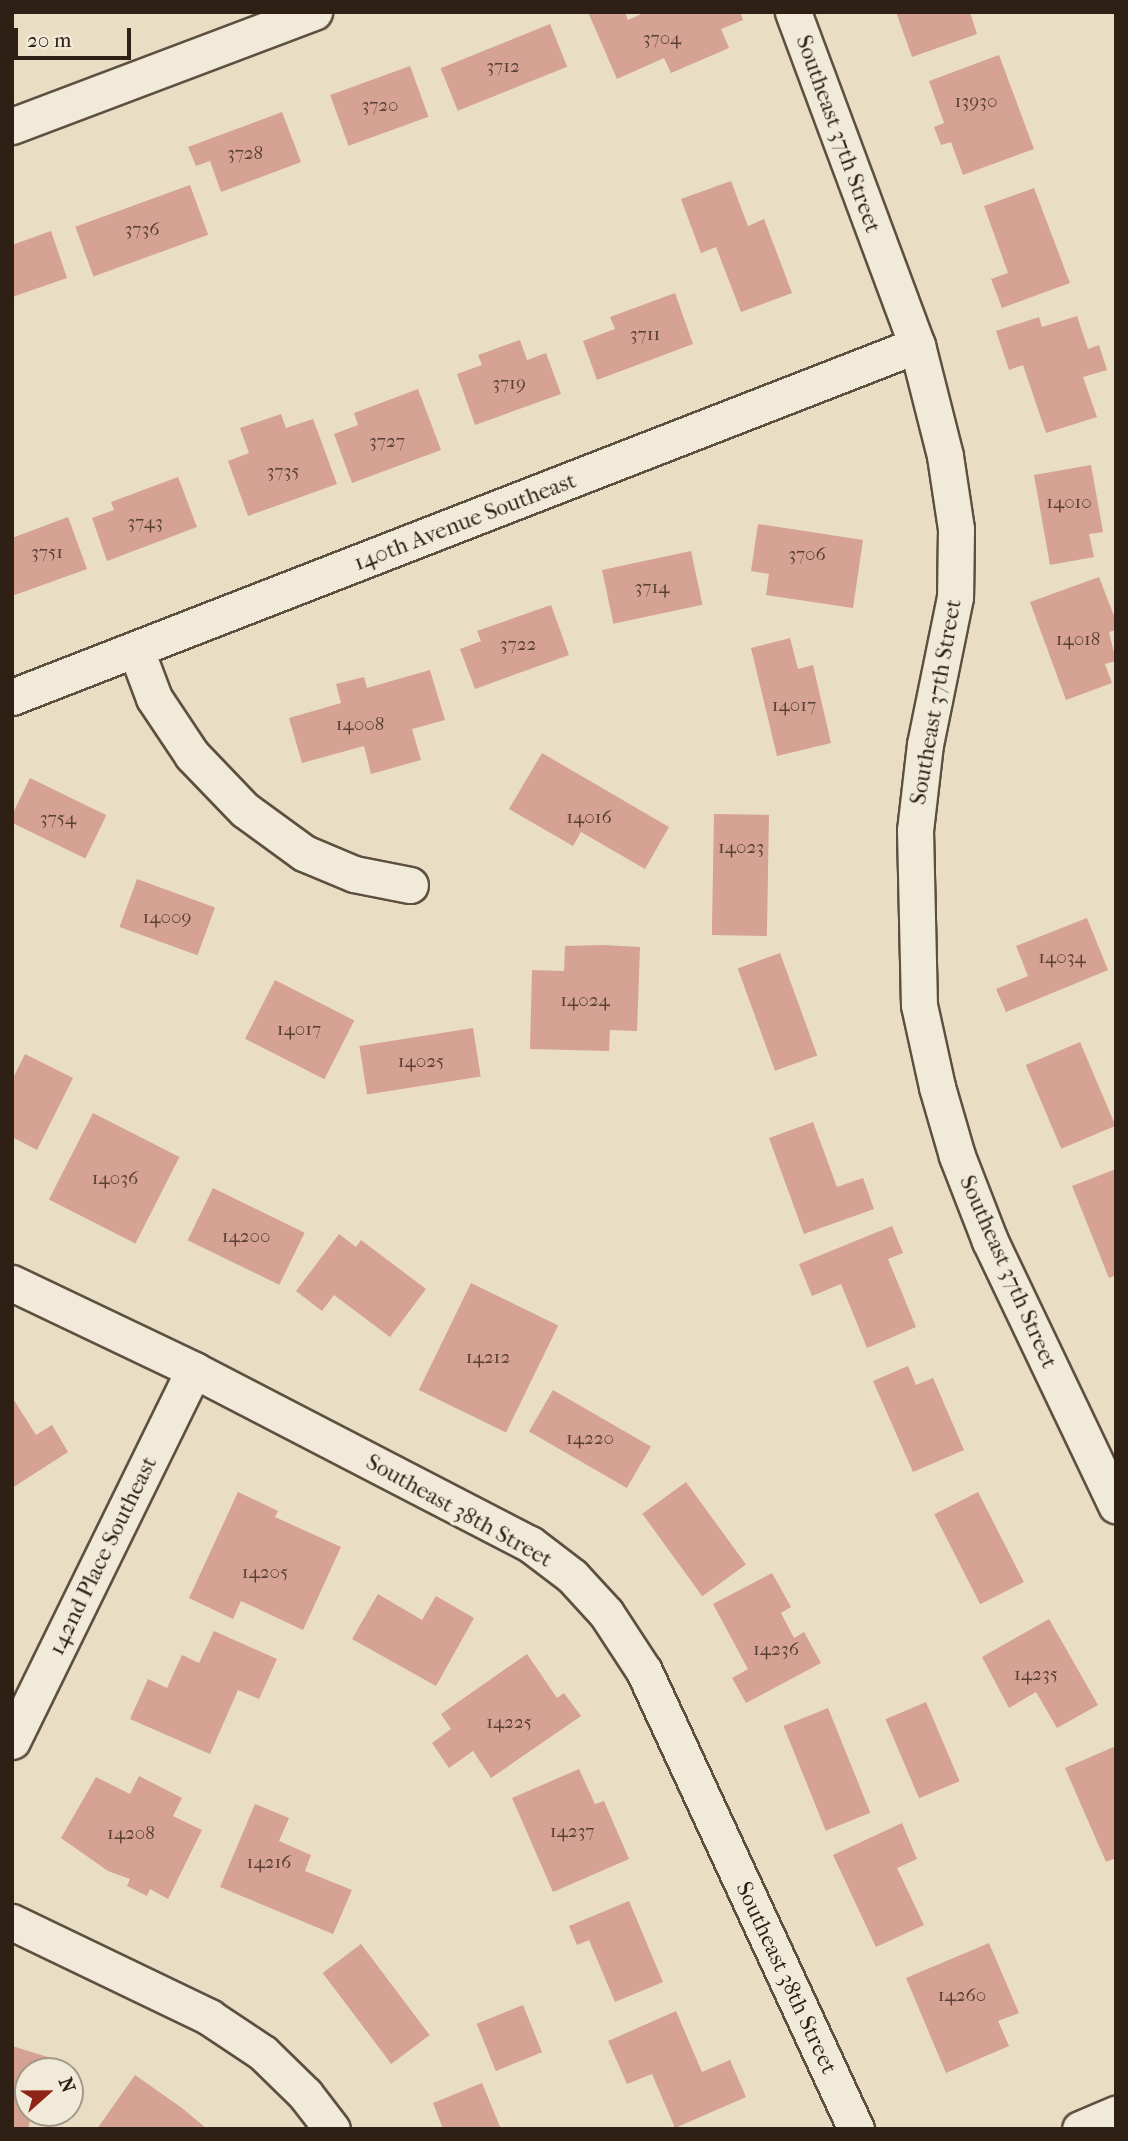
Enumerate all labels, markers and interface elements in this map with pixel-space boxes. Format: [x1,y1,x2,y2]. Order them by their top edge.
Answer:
scale bar [18,14,135,58]
text: 20 m [27,28,71,52]
house number: 3704 [643,28,681,50]
street label: Southeast 37th Street [789,31,887,237]
house number: 3712 [486,56,520,78]
house number: 13930 [955,91,997,113]
house number: 3720 [361,95,399,117]
house number: 3728 [227,143,263,165]
house number: 3736 [124,219,160,241]
house number: 3711 [630,324,660,346]
house number: 3719 [492,373,526,395]
house number: 3727 [369,431,405,453]
house number: 3735 [267,461,299,483]
street label: 140th Avenue Southeast [350,467,580,577]
house number: 14010 [1046,492,1092,514]
house number: 3743 [127,512,163,534]
house number: 3751 [31,542,63,564]
house number: 3706 [788,544,826,566]
house number: 3714 [635,577,669,599]
street label: Southeast 37th Street [904,597,968,807]
house number: 14018 [1056,629,1100,651]
house number: 3722 [500,634,536,656]
house number: 14017 [772,695,816,717]
house number: 14008 [336,714,384,736]
house number: 14016 [566,807,612,829]
house number: 3754 [40,808,76,830]
house number: 14023 [718,837,764,859]
house number: 14009 [143,907,191,929]
house number: 14034 [1038,947,1086,969]
house number: 14024 [560,990,610,1012]
house number: 14017 [277,1019,321,1041]
house number: 14025 [398,1051,444,1073]
house number: 14036 [92,1168,138,1190]
street label: Southeast 37th Street [953,1171,1063,1373]
house number: 14200 [222,1226,270,1248]
house number: 14212 [466,1347,510,1369]
house number: 14220 [566,1428,614,1450]
street label: Southeast 38th Street [361,1448,557,1574]
street label: 142nd Place Southeast [43,1452,163,1660]
house number: 14205 [242,1562,288,1584]
house number: 14236 [753,1639,799,1661]
house number: 14235 [1014,1664,1058,1686]
house number: 14225 [486,1712,532,1734]
house number: 14237 [550,1821,594,1843]
house number: 14208 [107,1823,155,1845]
house number: 14216 [247,1852,291,1874]
street label: Southeast 38th Street [729,1878,843,2078]
house number: 14260 [938,1985,986,2007]
north arrow [14,2057,84,2127]
text: N [54,2075,80,2096]

